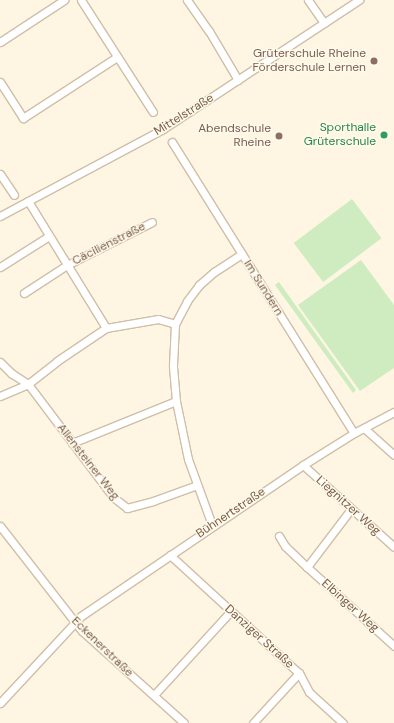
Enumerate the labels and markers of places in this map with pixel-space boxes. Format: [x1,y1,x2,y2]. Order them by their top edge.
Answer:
place label: Grüterschule Rheine Förderschule Lernen [252,47,366,75]
marker: Grüterschule Rheine Förderschule Lernen [369,56,379,66]
place label: Sporthalle Grüterschule [304,121,376,149]
place label: Abendschule Rheine [198,122,271,150]
marker: Sporthalle Grüterschule [379,130,389,140]
marker: Abendschule Rheine [274,131,284,141]

